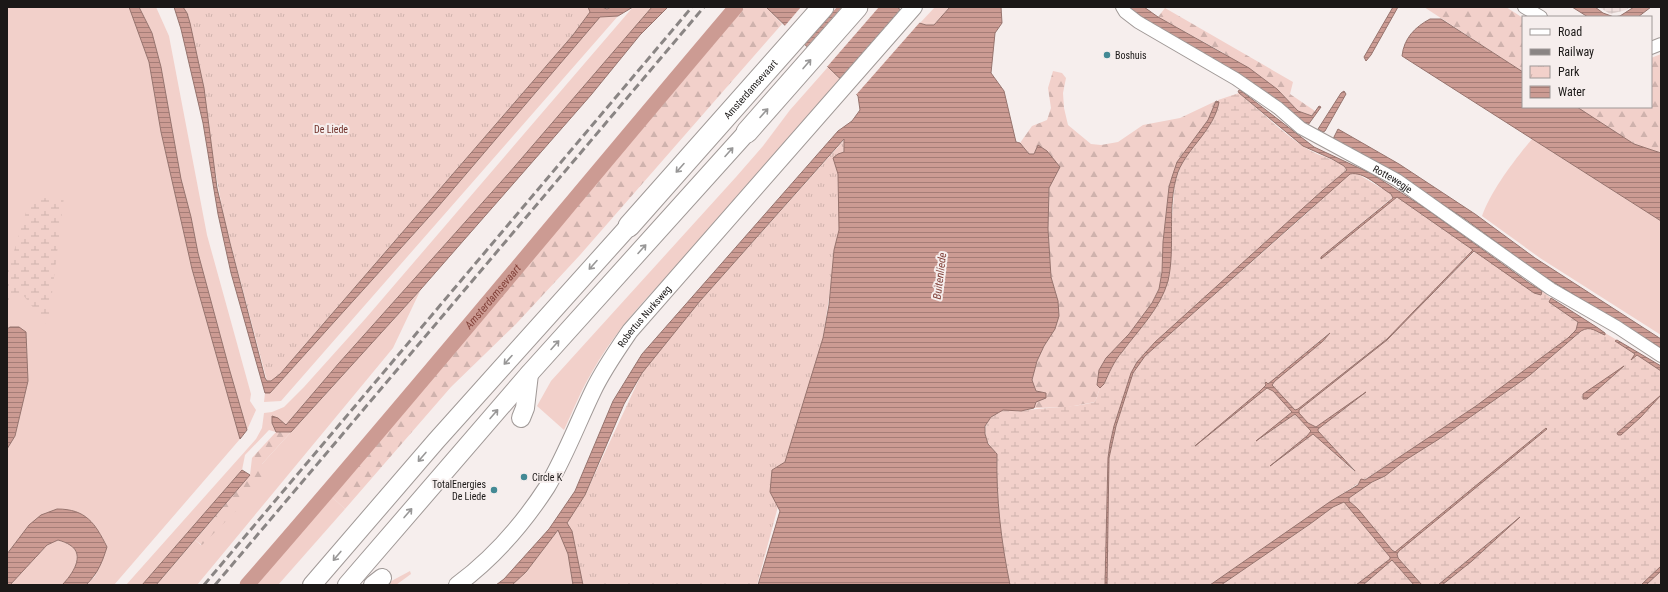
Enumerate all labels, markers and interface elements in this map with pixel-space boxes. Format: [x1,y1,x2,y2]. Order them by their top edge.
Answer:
legend [1522,16,1652,108]
text: Road [1558,25,1582,39]
text: Railway [1558,45,1594,59]
marker: Boshuis [1102,50,1112,60]
place label: Boshuis [1115,50,1147,61]
street label: Amsterdamsevaart [721,57,779,121]
one-way arrow [802,59,811,70]
text: Park [1558,65,1580,79]
text: Water [1558,85,1586,99]
one-way arrow [759,108,768,118]
park label: De Liede [314,124,348,135]
one-way arrow [724,147,733,157]
one-way arrow [676,163,685,173]
street label: Rottewegje [1371,163,1415,195]
one-way arrow [637,243,646,254]
water label: Buitenliede [931,252,949,300]
one-way arrow [589,260,598,270]
water label: Amsterdamsevaart [461,261,524,332]
street label: Robertus Nurksweg [615,283,673,349]
one-way arrow [550,341,559,351]
one-way arrow [504,354,513,365]
one-way arrow [489,409,498,419]
one-way arrow [417,452,427,462]
marker: Circle K [519,472,529,482]
place label: Circle K [532,472,563,483]
place label: TotalEnergies De Liede [432,479,486,502]
marker: TotalEnergies De Liede [489,485,499,495]
one-way arrow [404,508,413,518]
one-way arrow [333,550,342,561]

